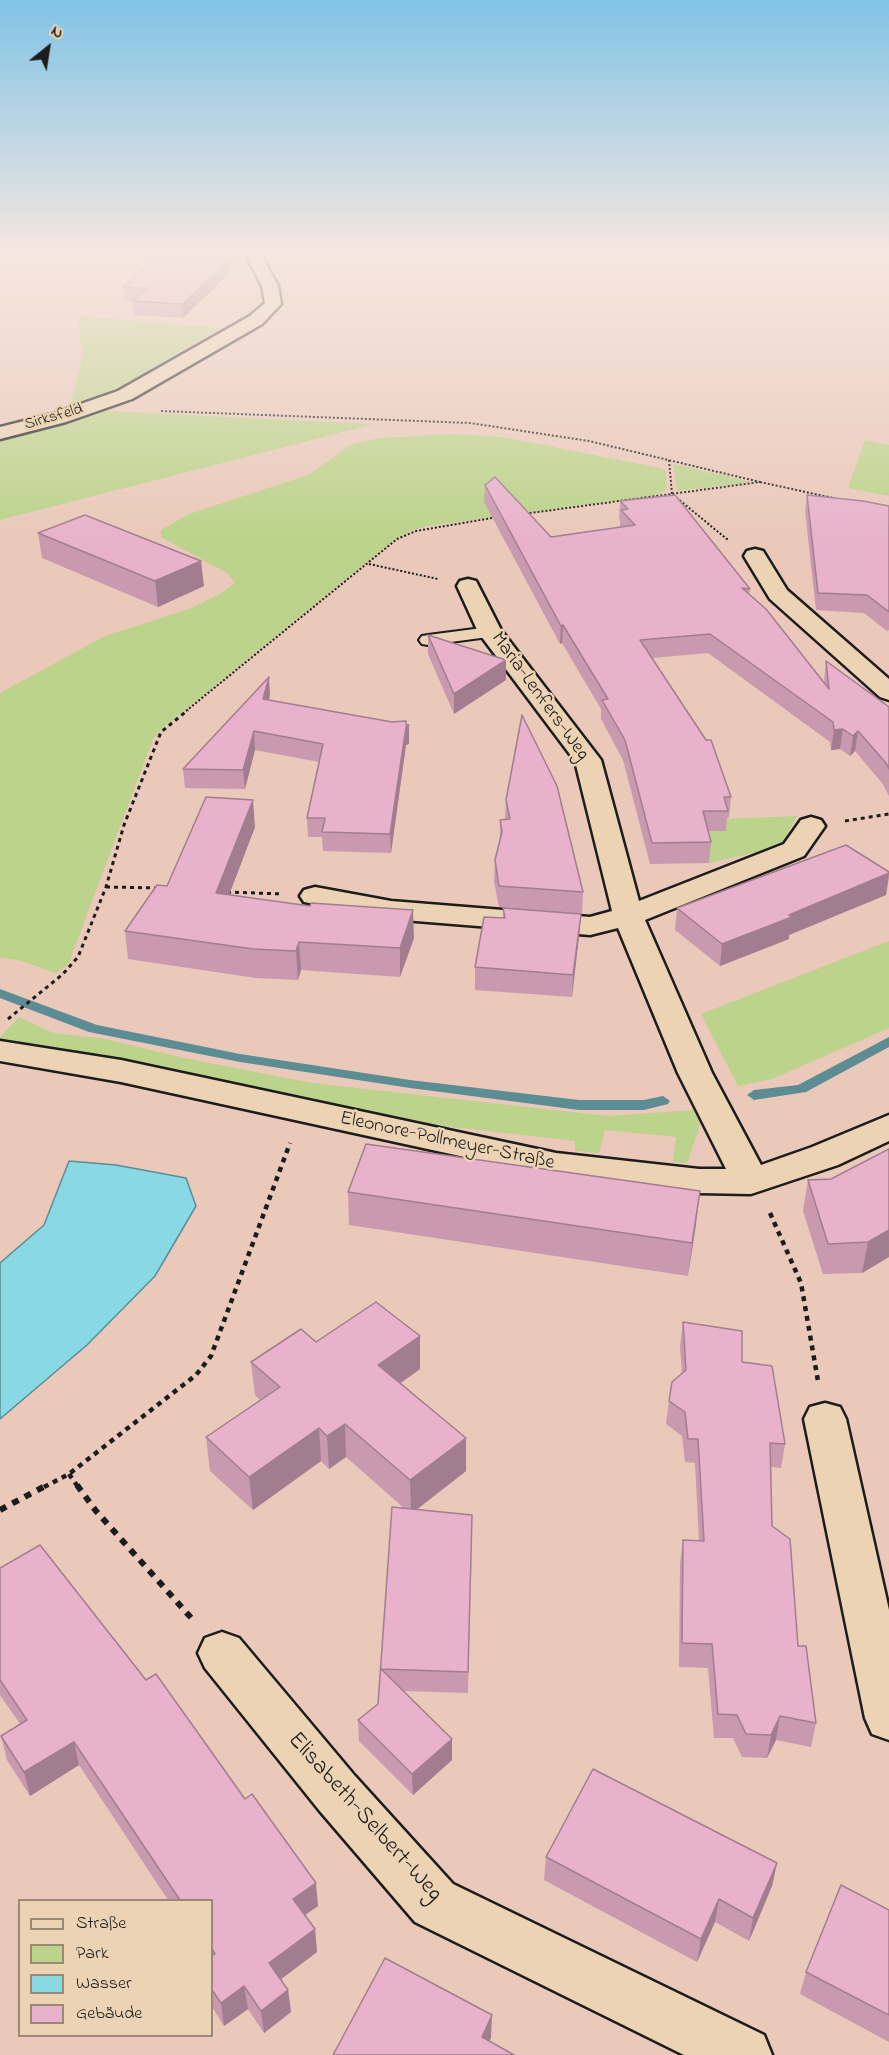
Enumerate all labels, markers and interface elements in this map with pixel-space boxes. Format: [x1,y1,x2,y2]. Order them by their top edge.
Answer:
north arrow [18,18,78,78]
text: N [46,19,68,46]
street label: Sirksfeld [23,401,85,435]
street label: Maria-Lenfers-Weg [484,628,594,766]
street label: Eleonore-Pollmeyer-Straße [337,1108,557,1176]
street label: Elisabeth-Selbert-Weg [280,1727,448,1909]
legend [18,1899,213,2037]
text: Straße [76,1911,126,1937]
text: Park [76,1941,109,1967]
text: Wasser [76,1971,132,1997]
text: Gebäude [76,2001,142,2027]

